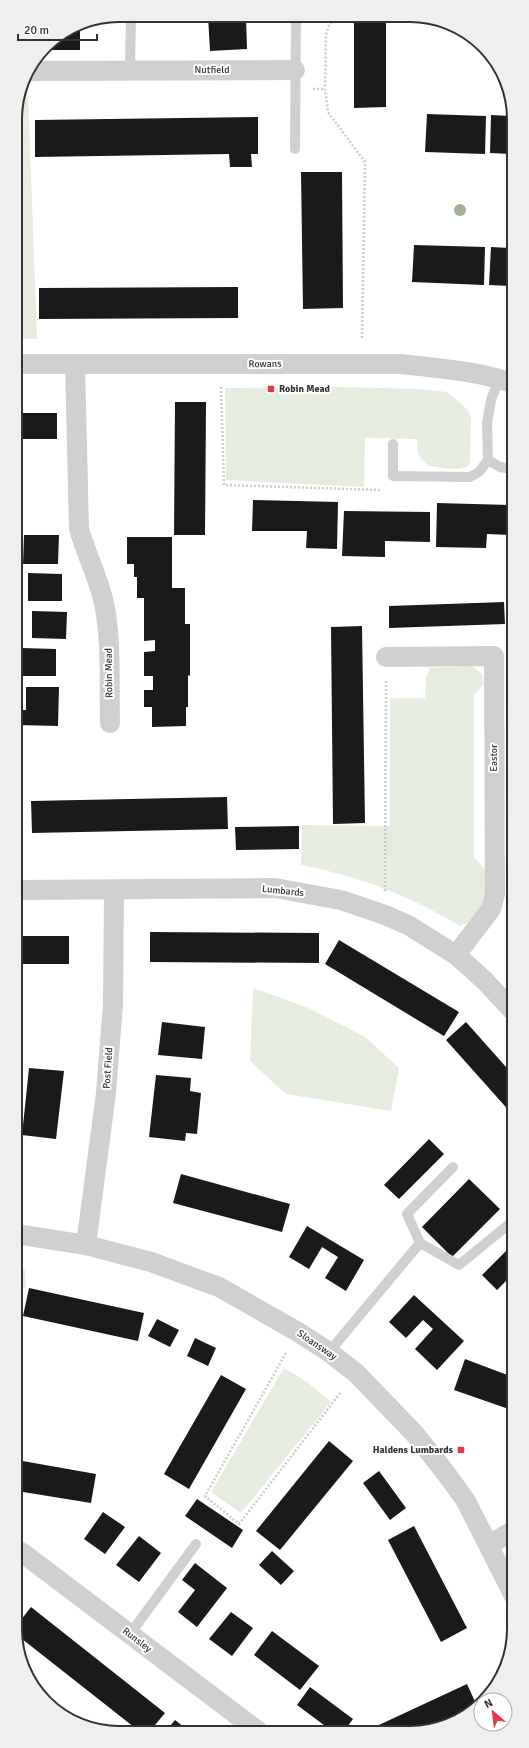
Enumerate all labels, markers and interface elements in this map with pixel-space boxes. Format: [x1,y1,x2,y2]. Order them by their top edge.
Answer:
scale bar [18,16,97,42]
text: 20 m [24,23,49,38]
street label: Nutfield [195,64,229,76]
street label: Rowans [248,358,282,370]
place label: Robin Mead [279,383,331,395]
marker: Robin Mead [266,384,276,394]
street label: Robin Mead [103,648,115,698]
street label: Eastor [488,744,500,772]
street label: Lumbards [261,883,305,899]
street label: Post Field [101,1047,115,1089]
street label: Sloansway [295,1327,339,1363]
place label: Haldens Lumbards [373,1444,454,1456]
marker: Haldens Lumbards [456,1445,466,1455]
street label: Runsley [120,1625,154,1655]
north arrow [473,1692,513,1732]
text: N [482,1696,495,1711]

